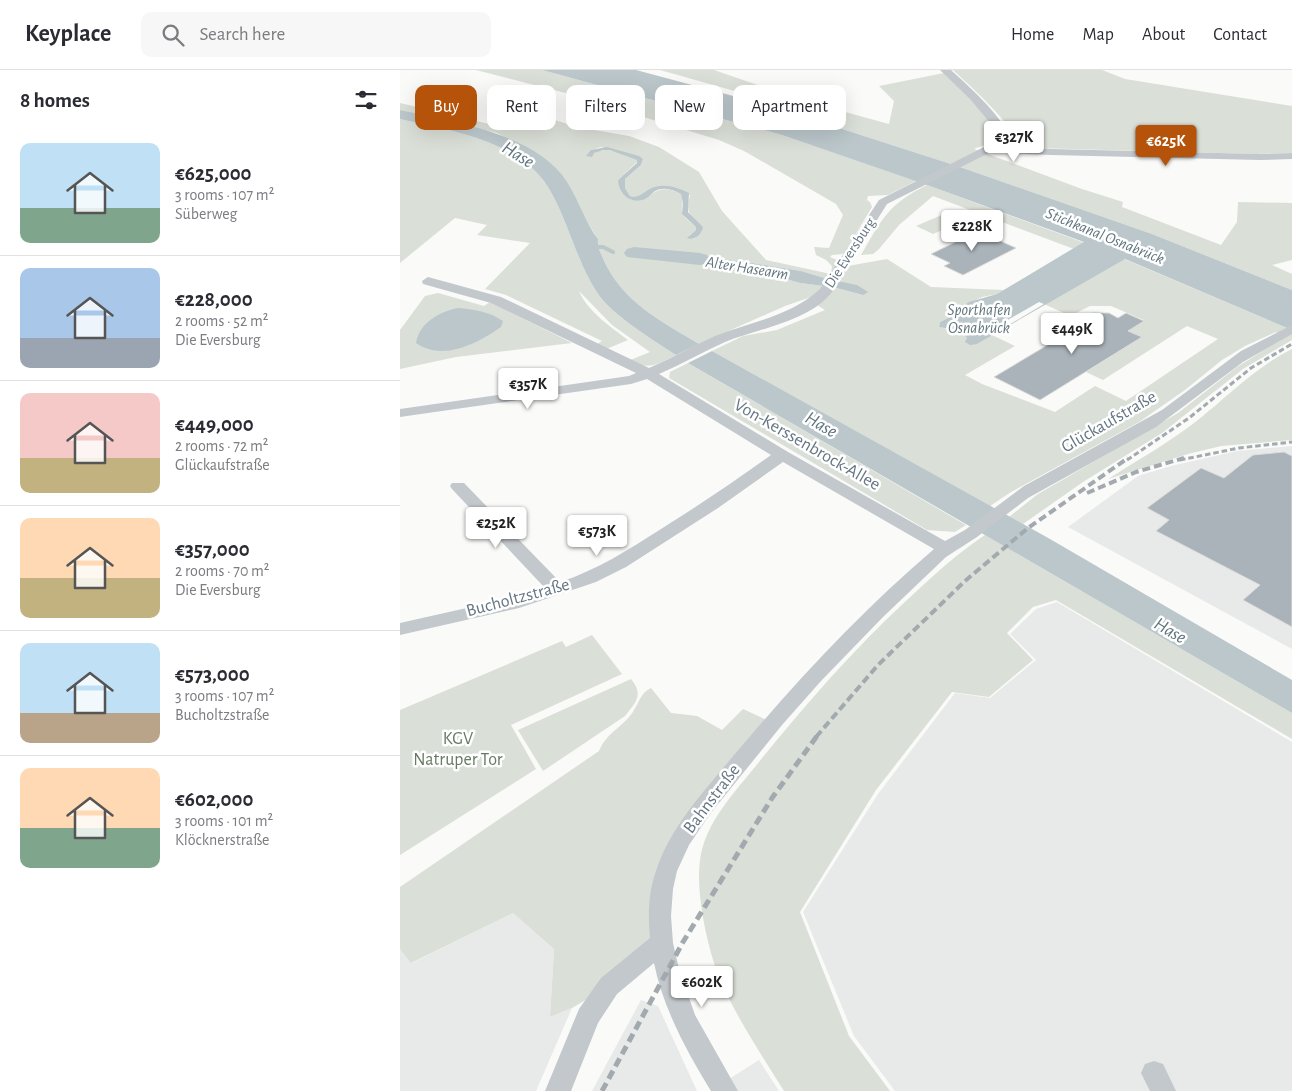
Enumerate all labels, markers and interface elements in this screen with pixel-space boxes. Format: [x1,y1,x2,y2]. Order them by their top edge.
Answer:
search box [141,12,491,57]
icon: search [159,21,187,49]
text: Keyplace [25,22,111,46]
text: Search here [199,25,285,44]
text: Home [1011,26,1054,44]
text: Map [1082,26,1114,44]
text: About [1142,26,1185,44]
text: Contact [1213,26,1267,44]
chip: Buy [415,85,477,130]
chip: Rent [487,85,556,130]
chip: Filters [566,85,645,130]
chip: New [655,85,723,130]
chip: Apartment [733,85,846,130]
icon: filters [352,86,380,114]
text: 8 homes [20,90,90,111]
pin: €327K [979,121,1049,163]
pin: €625K [1131,124,1201,167]
text: €327K [995,129,1033,145]
text: €625K [1147,133,1186,149]
water label: Hase [499,138,537,172]
icon: home [60,163,120,223]
text: €625,000 [175,163,252,184]
text: 3 rooms · 107 m² [175,187,274,203]
water label: Stichkanal Osnabrück [1044,205,1166,267]
text: Süberweg [175,206,237,222]
pin: €228K [937,210,1007,252]
street label: Die Eversburg [822,215,879,291]
text: €228K [952,218,992,234]
water label: Alter Hasearm [704,253,789,282]
icon: home [60,288,120,348]
text: €228,000 [175,289,253,310]
water label: Sporthafen Osnabrück [947,302,1011,336]
pin: €449K [1037,312,1107,355]
text: 2 rooms · 52 m² [175,313,268,329]
text: €449K [1052,321,1092,337]
text: Die Eversburg [175,332,261,348]
pin: €357K [493,368,563,410]
text: €357K [509,376,547,392]
street label: Glückaufstraße [1058,388,1160,456]
street label: Von-Kerssenbrock-Allee [731,396,883,494]
water label: Hase [802,408,840,442]
icon: home [60,413,120,473]
text: €449,000 [175,414,254,435]
text: 2 rooms · 72 m² [175,438,268,454]
text: Glückaufstraße [175,457,270,473]
pin: €252K [461,506,531,549]
pin: €573K [562,514,632,557]
text: €252K [477,515,515,531]
text: €573K [578,523,616,539]
icon: home [60,538,120,598]
text: €357,000 [175,539,250,560]
text: 2 rooms · 70 m² [175,563,269,579]
street label: Bucholtzstraße [464,576,572,620]
text: Die Eversburg [175,582,261,598]
water label: Hase [1151,614,1189,648]
icon: home [60,663,120,723]
text: €573,000 [175,664,250,685]
text: 3 rooms · 107 m² [175,688,274,704]
text: Bucholtzstraße [175,707,269,723]
park label: KGV Natruper Tor [413,730,503,769]
street label: Bahnstraße [680,761,744,837]
icon: home [60,788,120,848]
text: €602,000 [175,789,253,810]
text: 3 rooms · 101 m² [175,813,273,829]
text: Klöcknerstraße [175,832,269,848]
pin: €602K [667,966,737,1008]
text: €602K [682,974,722,990]

